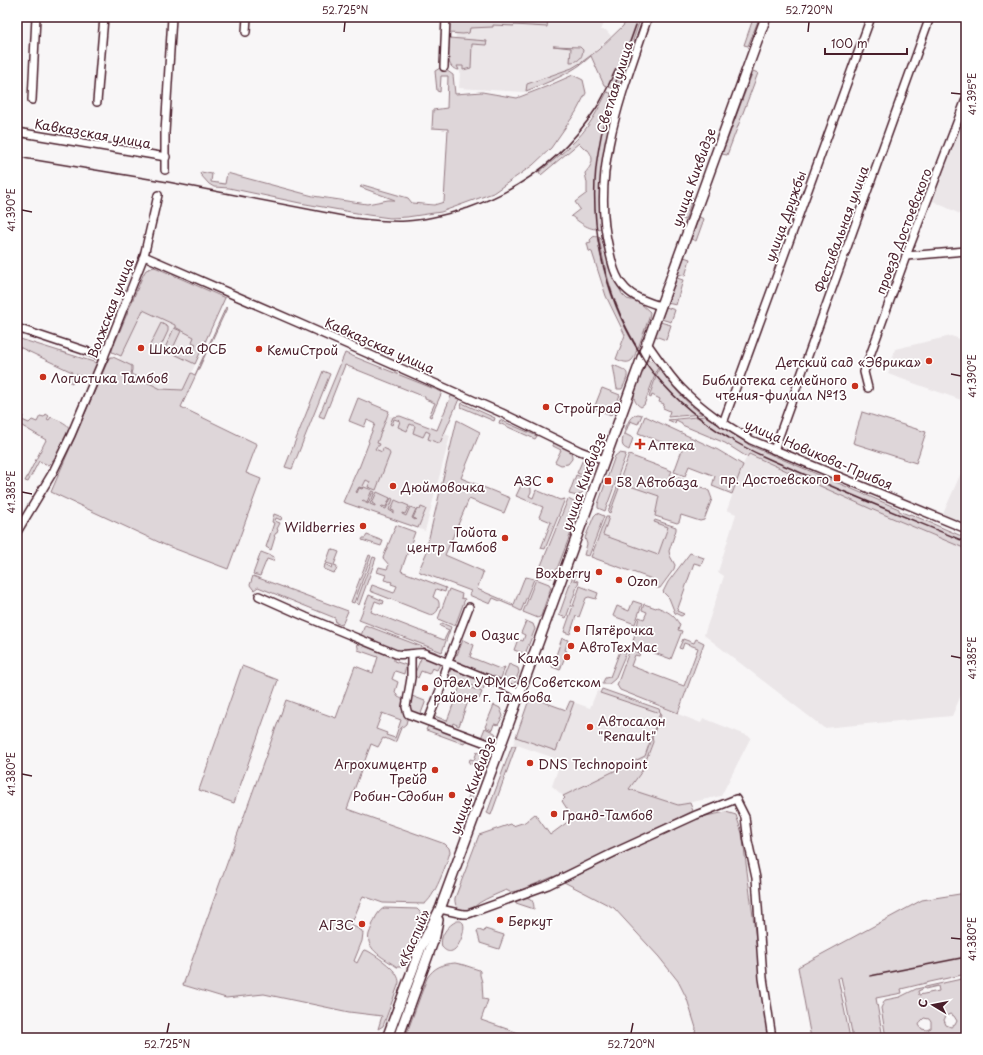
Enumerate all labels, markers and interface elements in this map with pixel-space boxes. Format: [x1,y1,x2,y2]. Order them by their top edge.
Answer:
text: 52.725°N [322,2,368,17]
text: 52.720°N [785,2,833,17]
scale bar [825,30,907,56]
text: 100 m [831,34,868,52]
street label: Светлая улица [591,38,637,135]
text: 41.395°E [964,73,979,115]
street label: Кавказская улица [33,113,154,153]
street label: улица Киквидзе [666,125,720,229]
street label: Фестивальная улица [809,162,873,295]
street label: проезд Достоевского [870,165,936,297]
street label: улица Дружбы [760,168,810,264]
text: 41.390°E [3,188,18,232]
street label: Волжская улица [82,254,138,361]
street label: Кавказская улица [322,312,439,378]
place label: Школа ФСБ [149,339,226,358]
place label: КемиСтрой [267,340,338,359]
marker: Школа ФСБ [136,343,146,353]
marker: КемиСтрой [254,344,264,354]
place label: Детский сад «Эврика» [775,352,921,371]
text: 41.390°E [964,354,979,398]
marker: Детский сад «Эврика» [924,356,934,366]
place label: Логистика Тамбов [51,368,168,387]
place label: Библиотека семейного чтения-филиал №13 [702,370,847,404]
marker: Логистика Тамбов [38,372,48,382]
marker: Библиотека семейного чтения-филиал №13 [850,381,860,391]
place label: Стройград [554,398,621,417]
marker: Стройград [541,402,551,412]
street label: улица Новикова-Прибоя [742,414,896,494]
street label: улица Киквидзе [556,429,610,533]
place label: Аптека [648,435,696,454]
marker: Аптека [635,439,645,449]
place label: пр. Достоевского [720,469,829,488]
text: 41.385°E [3,471,18,513]
place label: АЗС [514,471,542,490]
place label: 58 Автобаза [616,472,699,491]
marker: пр. Достоевского [832,473,842,483]
marker: АЗС [545,475,555,485]
marker: 58 Автобаза [603,476,613,486]
place label: Дюймовочка [400,477,486,496]
marker: Дюймовочка [388,481,398,491]
place label: Wildberries [284,517,355,536]
marker: Wildberries [358,521,368,531]
place label: Тойота центр Тамбов [407,522,497,556]
marker: Тойота центр Тамбов [500,533,510,543]
place label: Boxberry [535,563,591,582]
marker: Boxberry [594,567,604,577]
place label: Ozon [627,571,658,590]
marker: Ozon [614,575,624,585]
place label: Пятёрочка [585,620,655,639]
marker: Пятёрочка [572,624,582,634]
place label: Оазис [481,625,519,644]
marker: Оазис [468,629,478,639]
place label: АвтоТехМас [579,637,657,656]
text: 41.385°E [964,637,979,679]
marker: АвтоТехМас [566,641,576,651]
place label: Камаз [517,648,559,667]
marker: Камаз [562,652,572,662]
place label: Отдел УФМС в Советском районе г. Тамбова [433,672,601,706]
marker: Отдел УФМС в Советском районе г. Тамбова [420,683,430,693]
place label: Автосалон "Renault" [598,711,666,745]
marker: Автосалон "Renault" [585,722,595,732]
street label: улица Киквидзе [445,733,499,837]
text: 41.380°E [3,752,18,796]
place label: Агрохимцентр Трейд [334,754,427,788]
place label: DNS Technopoint [538,754,647,773]
marker: DNS Technopoint [525,758,535,768]
marker: Агрохимцентр Трейд [430,765,440,775]
place label: Робин-Сдобин [353,786,444,805]
marker: Робин-Сдобин [447,790,457,800]
place label: Гранд-Тамбов [562,805,653,824]
marker: Гранд-Тамбов [549,809,559,819]
street label: «Каспий» [392,906,434,970]
place label: Беркут [508,911,553,930]
place label: АГЗС [319,915,354,934]
marker: Беркут [495,915,505,925]
text: 41.380°E [964,917,979,961]
marker: АГЗС [357,919,367,929]
north arrow [913,985,953,1025]
text: С [914,998,932,1009]
text: 52.725°N [144,1036,190,1051]
text: 52.720°N [607,1036,655,1051]

